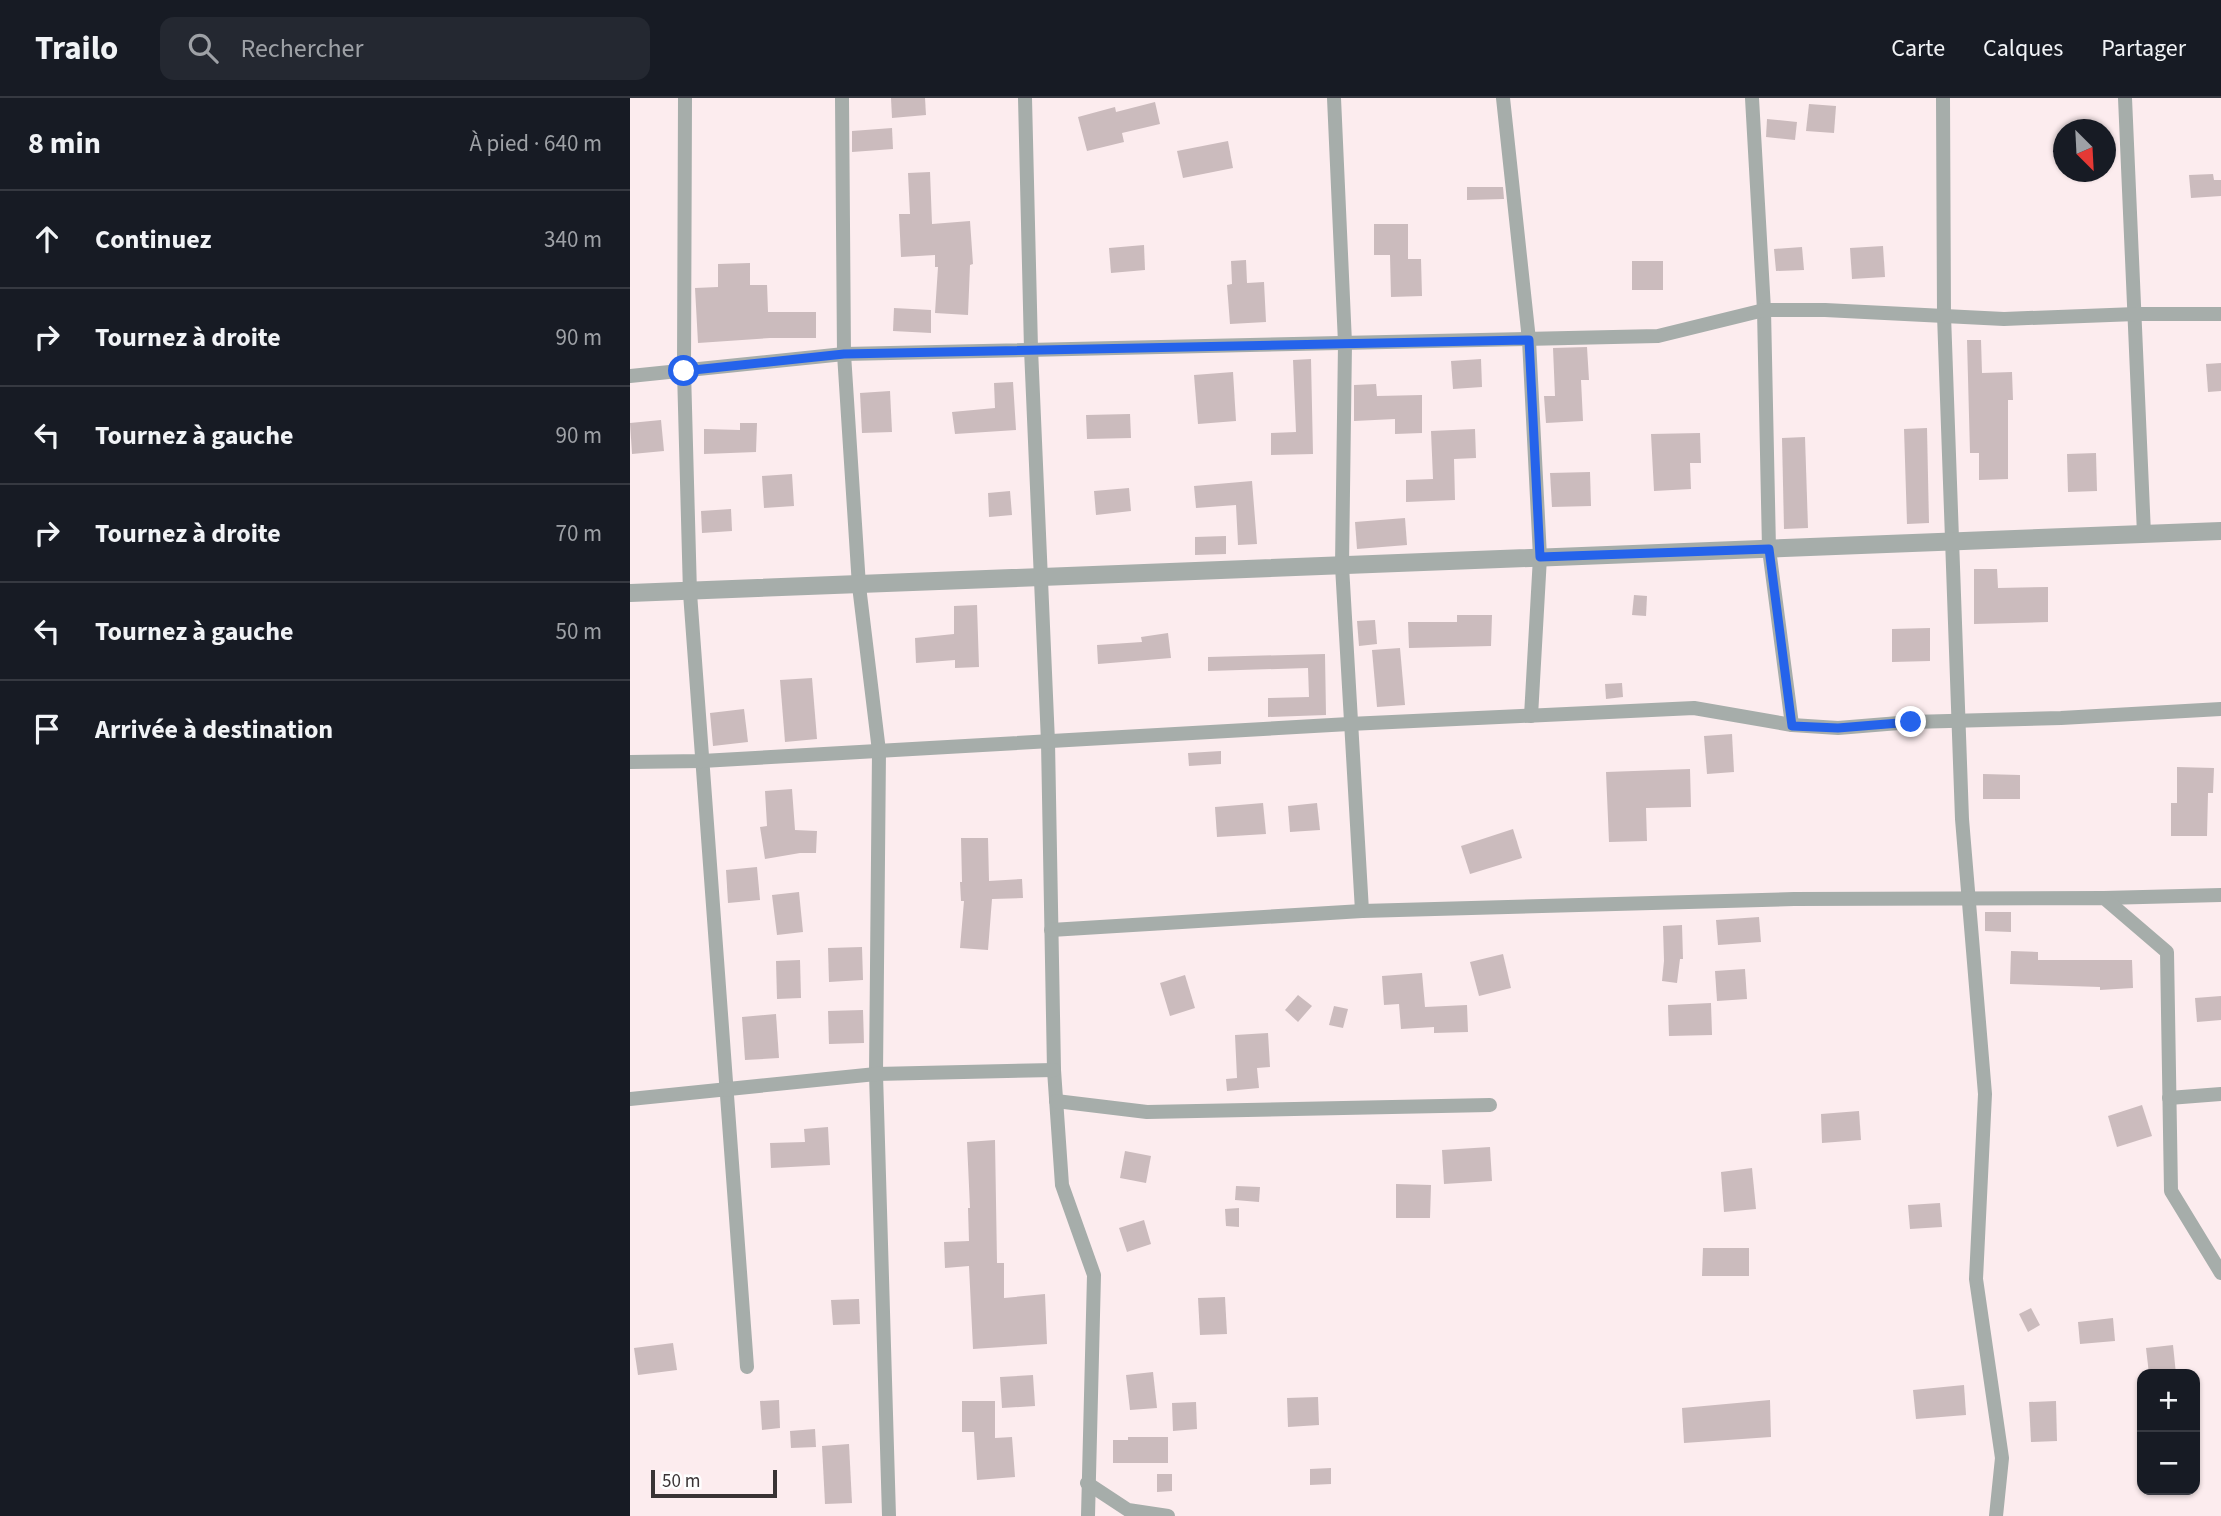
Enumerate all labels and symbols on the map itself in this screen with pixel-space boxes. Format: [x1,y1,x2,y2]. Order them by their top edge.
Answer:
north arrow [2053,119,2116,182]
route start [668,355,699,386]
route end [1895,706,1926,737]
scale bar [651,1467,777,1499]

